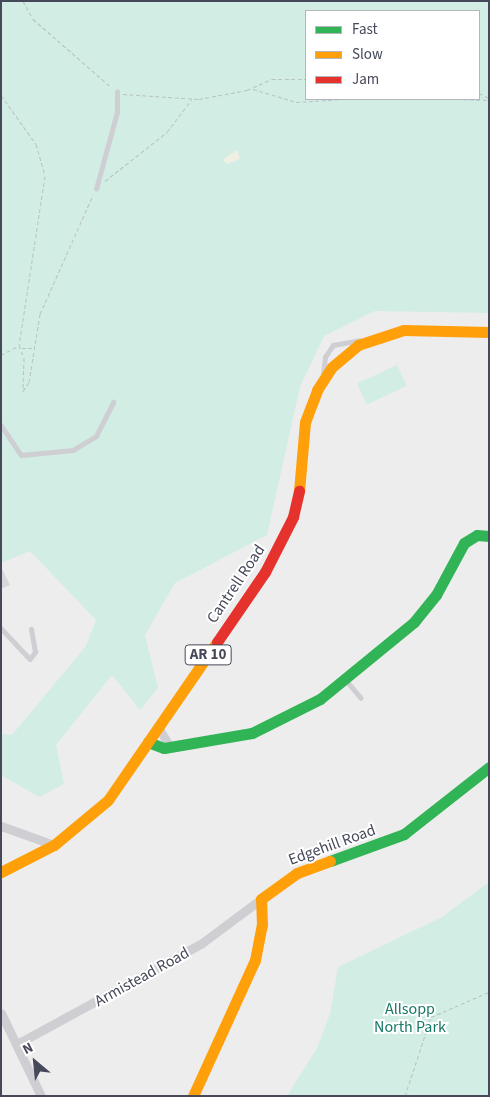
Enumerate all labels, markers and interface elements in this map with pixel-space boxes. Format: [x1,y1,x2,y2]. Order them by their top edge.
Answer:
legend [305,10,480,100]
text: Fast [352,19,378,40]
text: Slow [352,44,383,65]
text: Jam [352,69,379,90]
street label: Cantrell Road [203,541,269,627]
road number: AR 10 [184,642,232,668]
street label: Edgehill Road [286,820,378,870]
street label: Armistead Road [91,943,193,1011]
park label: Allsopp North Park [374,999,446,1037]
north arrow [10,1037,60,1087]
text: N [19,1038,37,1060]

